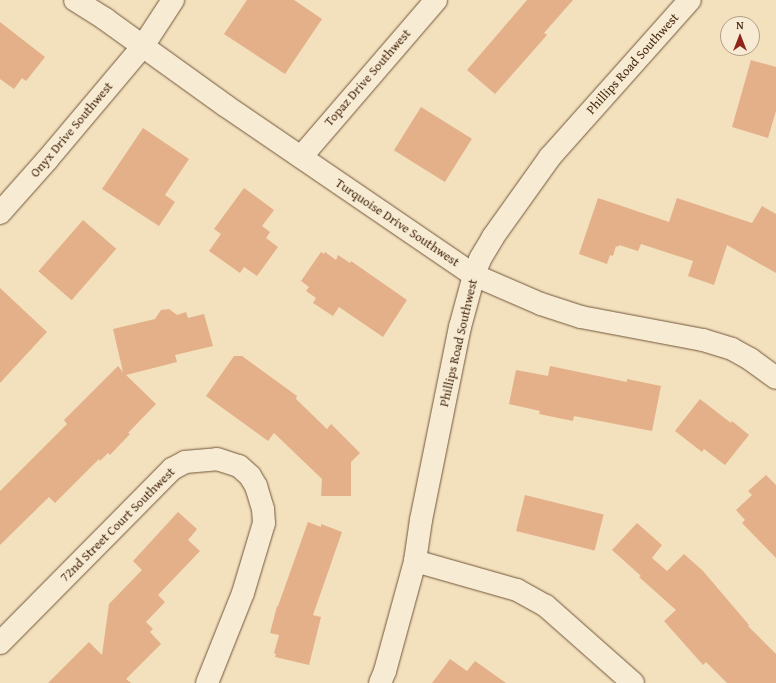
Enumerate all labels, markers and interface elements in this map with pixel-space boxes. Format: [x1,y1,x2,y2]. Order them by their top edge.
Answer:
street label: Phillips Road Southwest [583,10,683,118]
north arrow [720,16,760,56]
text: N [736,17,744,33]
street label: Topaz Drive Southwest [321,26,415,130]
street label: Onyx Drive Southwest [27,79,117,181]
street label: Turquoise Drive Southwest [332,176,462,270]
street label: Phillips Road Southwest [437,278,481,408]
street label: 72nd Street Court Southwest [57,464,179,586]

